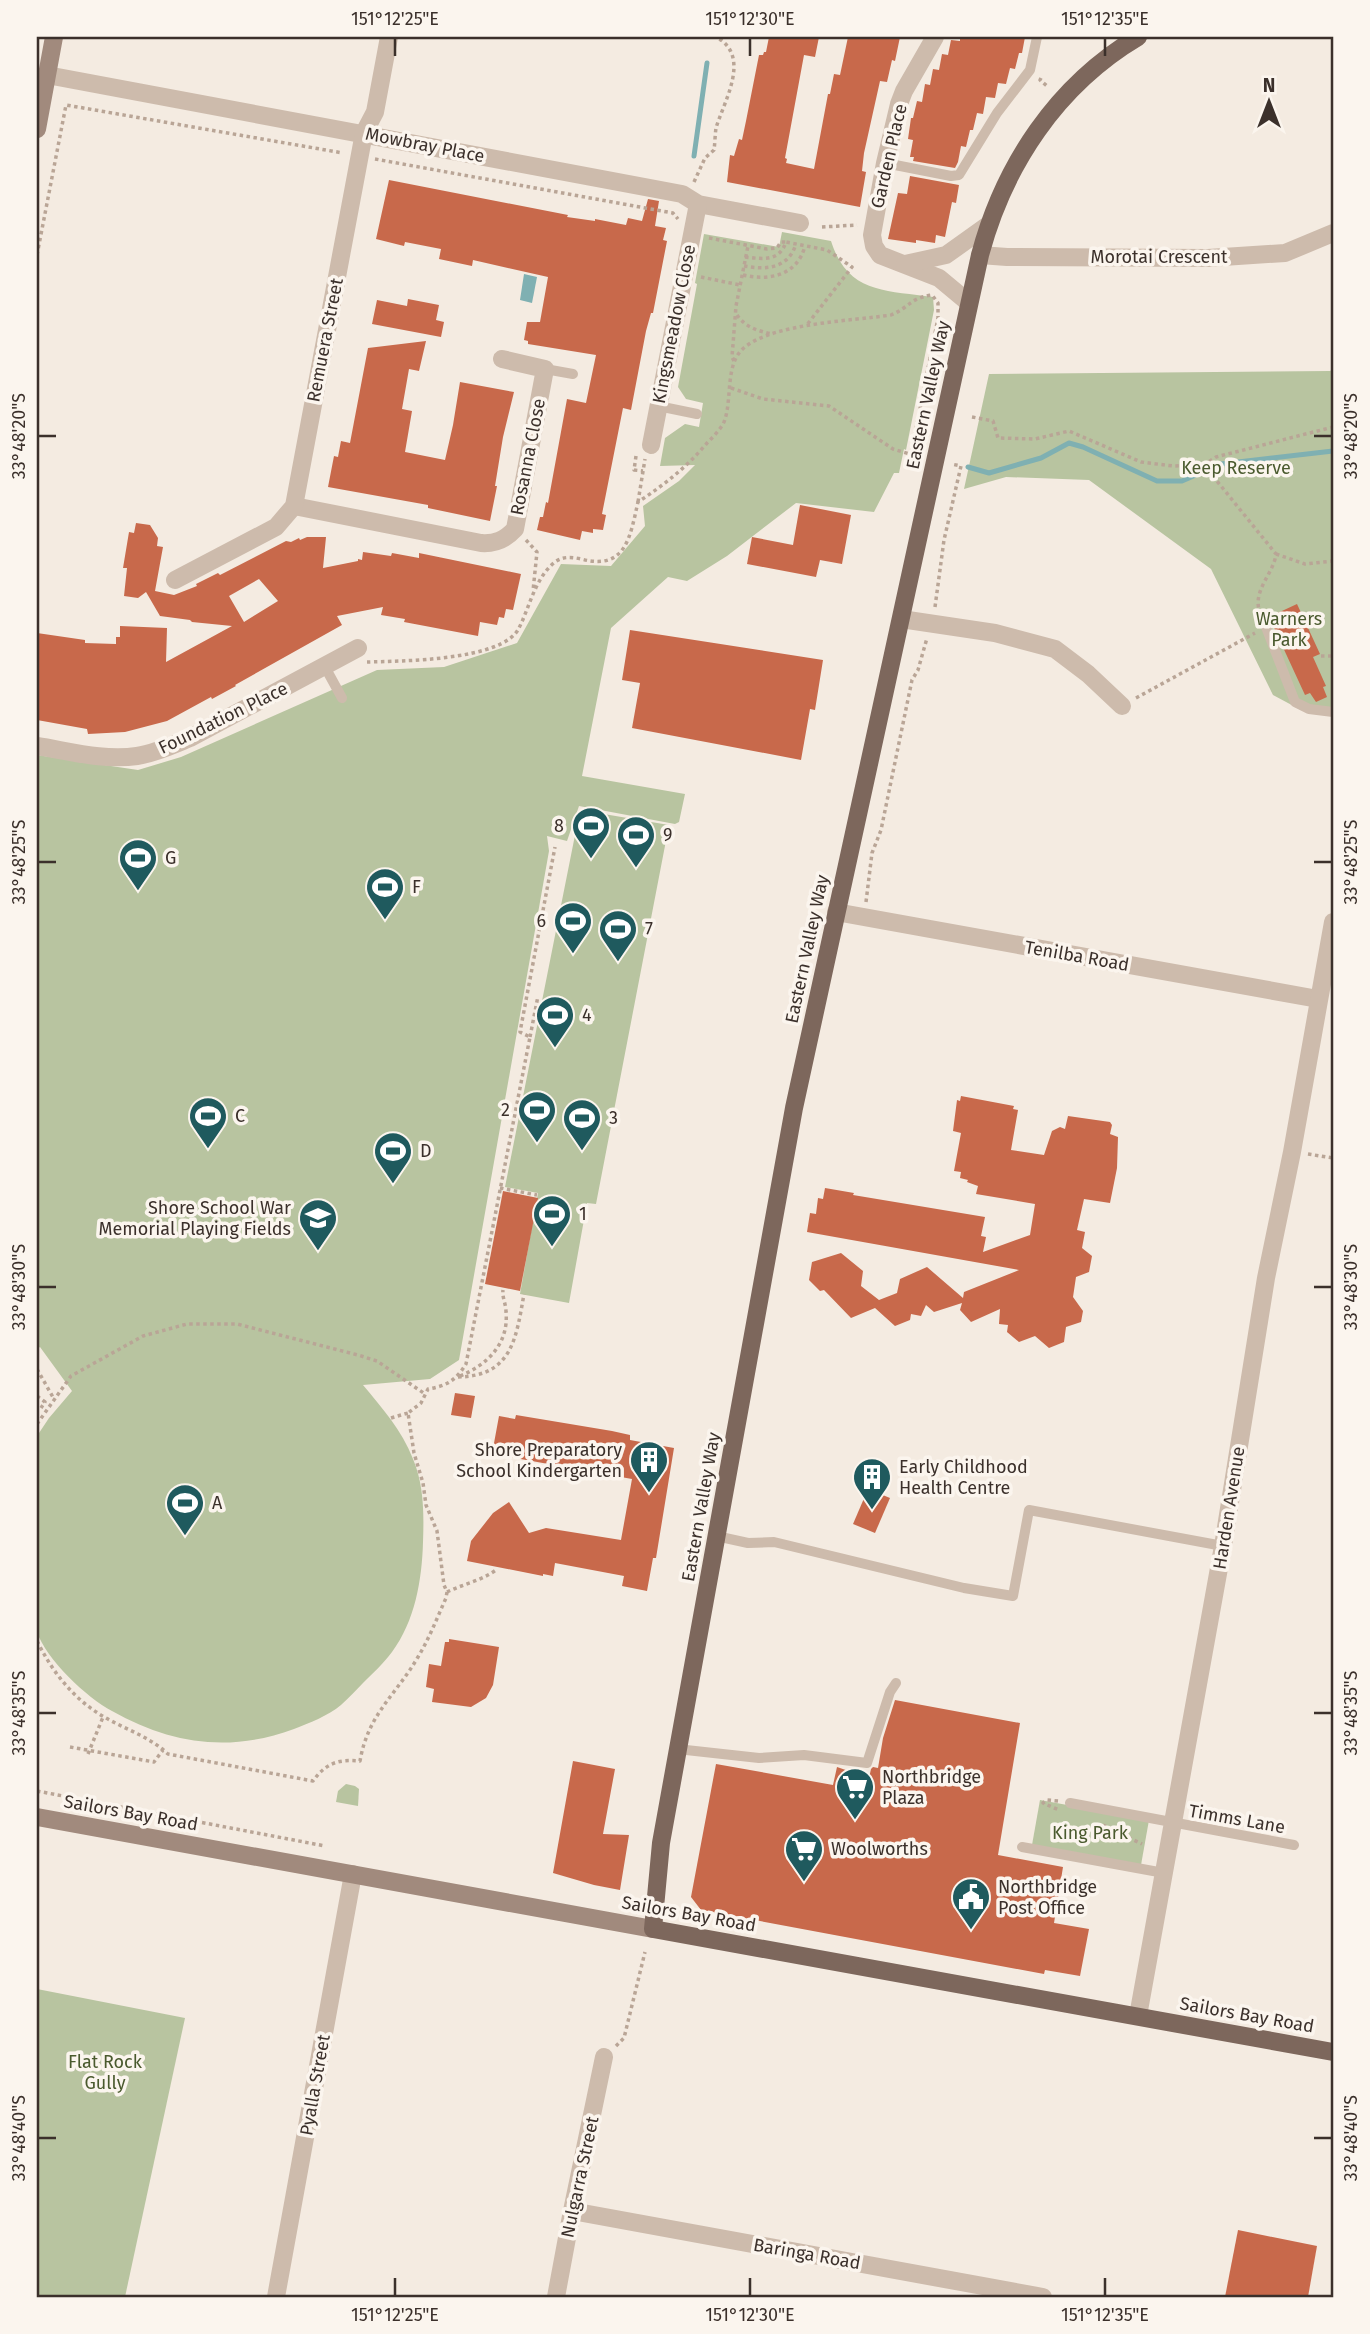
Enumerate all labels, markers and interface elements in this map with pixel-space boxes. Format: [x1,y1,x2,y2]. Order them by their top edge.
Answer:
text: 151°12'25"E [351,8,439,30]
text: 151°12'30"E [705,8,795,30]
text: 151°12'35"E [1061,8,1149,30]
north arrow [1234,66,1304,136]
text: N [1263,74,1275,97]
street label: Garden Place [866,102,912,210]
street label: Mowbray Place [364,123,486,167]
street label: Kingsmeadow Close [648,243,700,405]
street label: Morotai Crescent [1091,246,1228,268]
street label: Remuera Street [302,276,348,404]
street label: Eastern Valley Way [902,319,955,471]
text: 33°48'20"S [8,393,30,479]
text: 33°48'20"S [1340,393,1362,479]
street label: Rosanna Close [506,397,550,517]
park label: Keep Reserve [1181,457,1291,479]
park label: Warners Park [1256,608,1322,651]
street label: Foundation Place [155,677,291,759]
sports icon: 8 [570,805,612,860]
sports icon: 9 [615,814,657,869]
place label: 8 [554,815,564,837]
text: 33°48'25"S [8,819,30,904]
text: 33°48'25"S [1340,819,1362,904]
place label: 9 [663,824,672,846]
sports icon: G [117,837,159,892]
place label: G [165,847,176,869]
sports icon: F [364,866,406,921]
street label: Eastern Valley Way [781,873,834,1025]
place label: F [412,876,421,898]
sports icon: 6 [552,900,594,955]
sports icon: 7 [597,908,639,963]
place label: 6 [536,910,546,932]
place label: 7 [645,918,653,940]
street label: Tenilba Road [1023,936,1131,976]
sports icon: 4 [534,994,576,1049]
place label: 4 [582,1004,592,1026]
sports icon: 2 [516,1089,558,1144]
sports icon: C [187,1095,229,1150]
sports icon: 3 [561,1097,603,1152]
place label: 2 [501,1099,510,1121]
place label: C [235,1105,245,1127]
place label: 3 [609,1107,618,1129]
sports icon: D [372,1130,414,1185]
place label: D [420,1140,432,1162]
sports icon: 1 [531,1193,573,1248]
place label: Shore School War Memorial Playing Fields [99,1197,291,1240]
school or university icon: Shore School War Memorial Playing Fields [297,1197,339,1252]
place label: 1 [579,1203,587,1225]
text: 33°48'30"S [8,1244,30,1330]
text: 33°48'30"S [1340,1244,1362,1330]
street label: Eastern Valley Way [677,1431,725,1583]
place label: Shore Preparatory School Kindergarten [456,1439,622,1482]
building icon: Shore Preparatory School Kindergarten [628,1439,670,1494]
street label: Harden Avenue [1208,1445,1250,1571]
building icon: Early Childhood Health Centre [851,1456,893,1511]
place label: Early Childhood Health Centre [899,1456,1028,1499]
sports icon: A [164,1482,206,1537]
place label: A [212,1492,223,1514]
text: 33°48'35"S [8,1670,30,1756]
text: 33°48'35"S [1340,1670,1362,1756]
supermarket icon: Northbridge Plaza [834,1766,876,1821]
place label: Northbridge Plaza [882,1766,981,1809]
street label: Sailors Bay Road [62,1790,200,1836]
street label: Timms Lane [1187,1800,1287,1838]
park label: King Park [1052,1822,1129,1844]
supermarket icon: Woolworths [783,1828,825,1883]
place label: Woolworths [831,1838,928,1860]
public building icon: Northbridge Post Office [950,1876,992,1931]
place label: Northbridge Post Office [998,1876,1097,1919]
street label: Sailors Bay Road [620,1891,758,1937]
street label: Sailors Bay Road [1178,1992,1316,2038]
street label: Pyalla Street [295,2032,335,2137]
park label: Flat Rock Gully [68,2051,143,2094]
text: 33°48'40"S [8,2095,30,2181]
text: 33°48'40"S [1340,2095,1362,2181]
street label: Nulgarra Street [556,2114,604,2240]
street label: Baringa Road [752,2234,862,2274]
text: 151°12'25"E [351,2304,439,2326]
text: 151°12'30"E [705,2304,795,2326]
text: 151°12'35"E [1061,2304,1149,2326]

